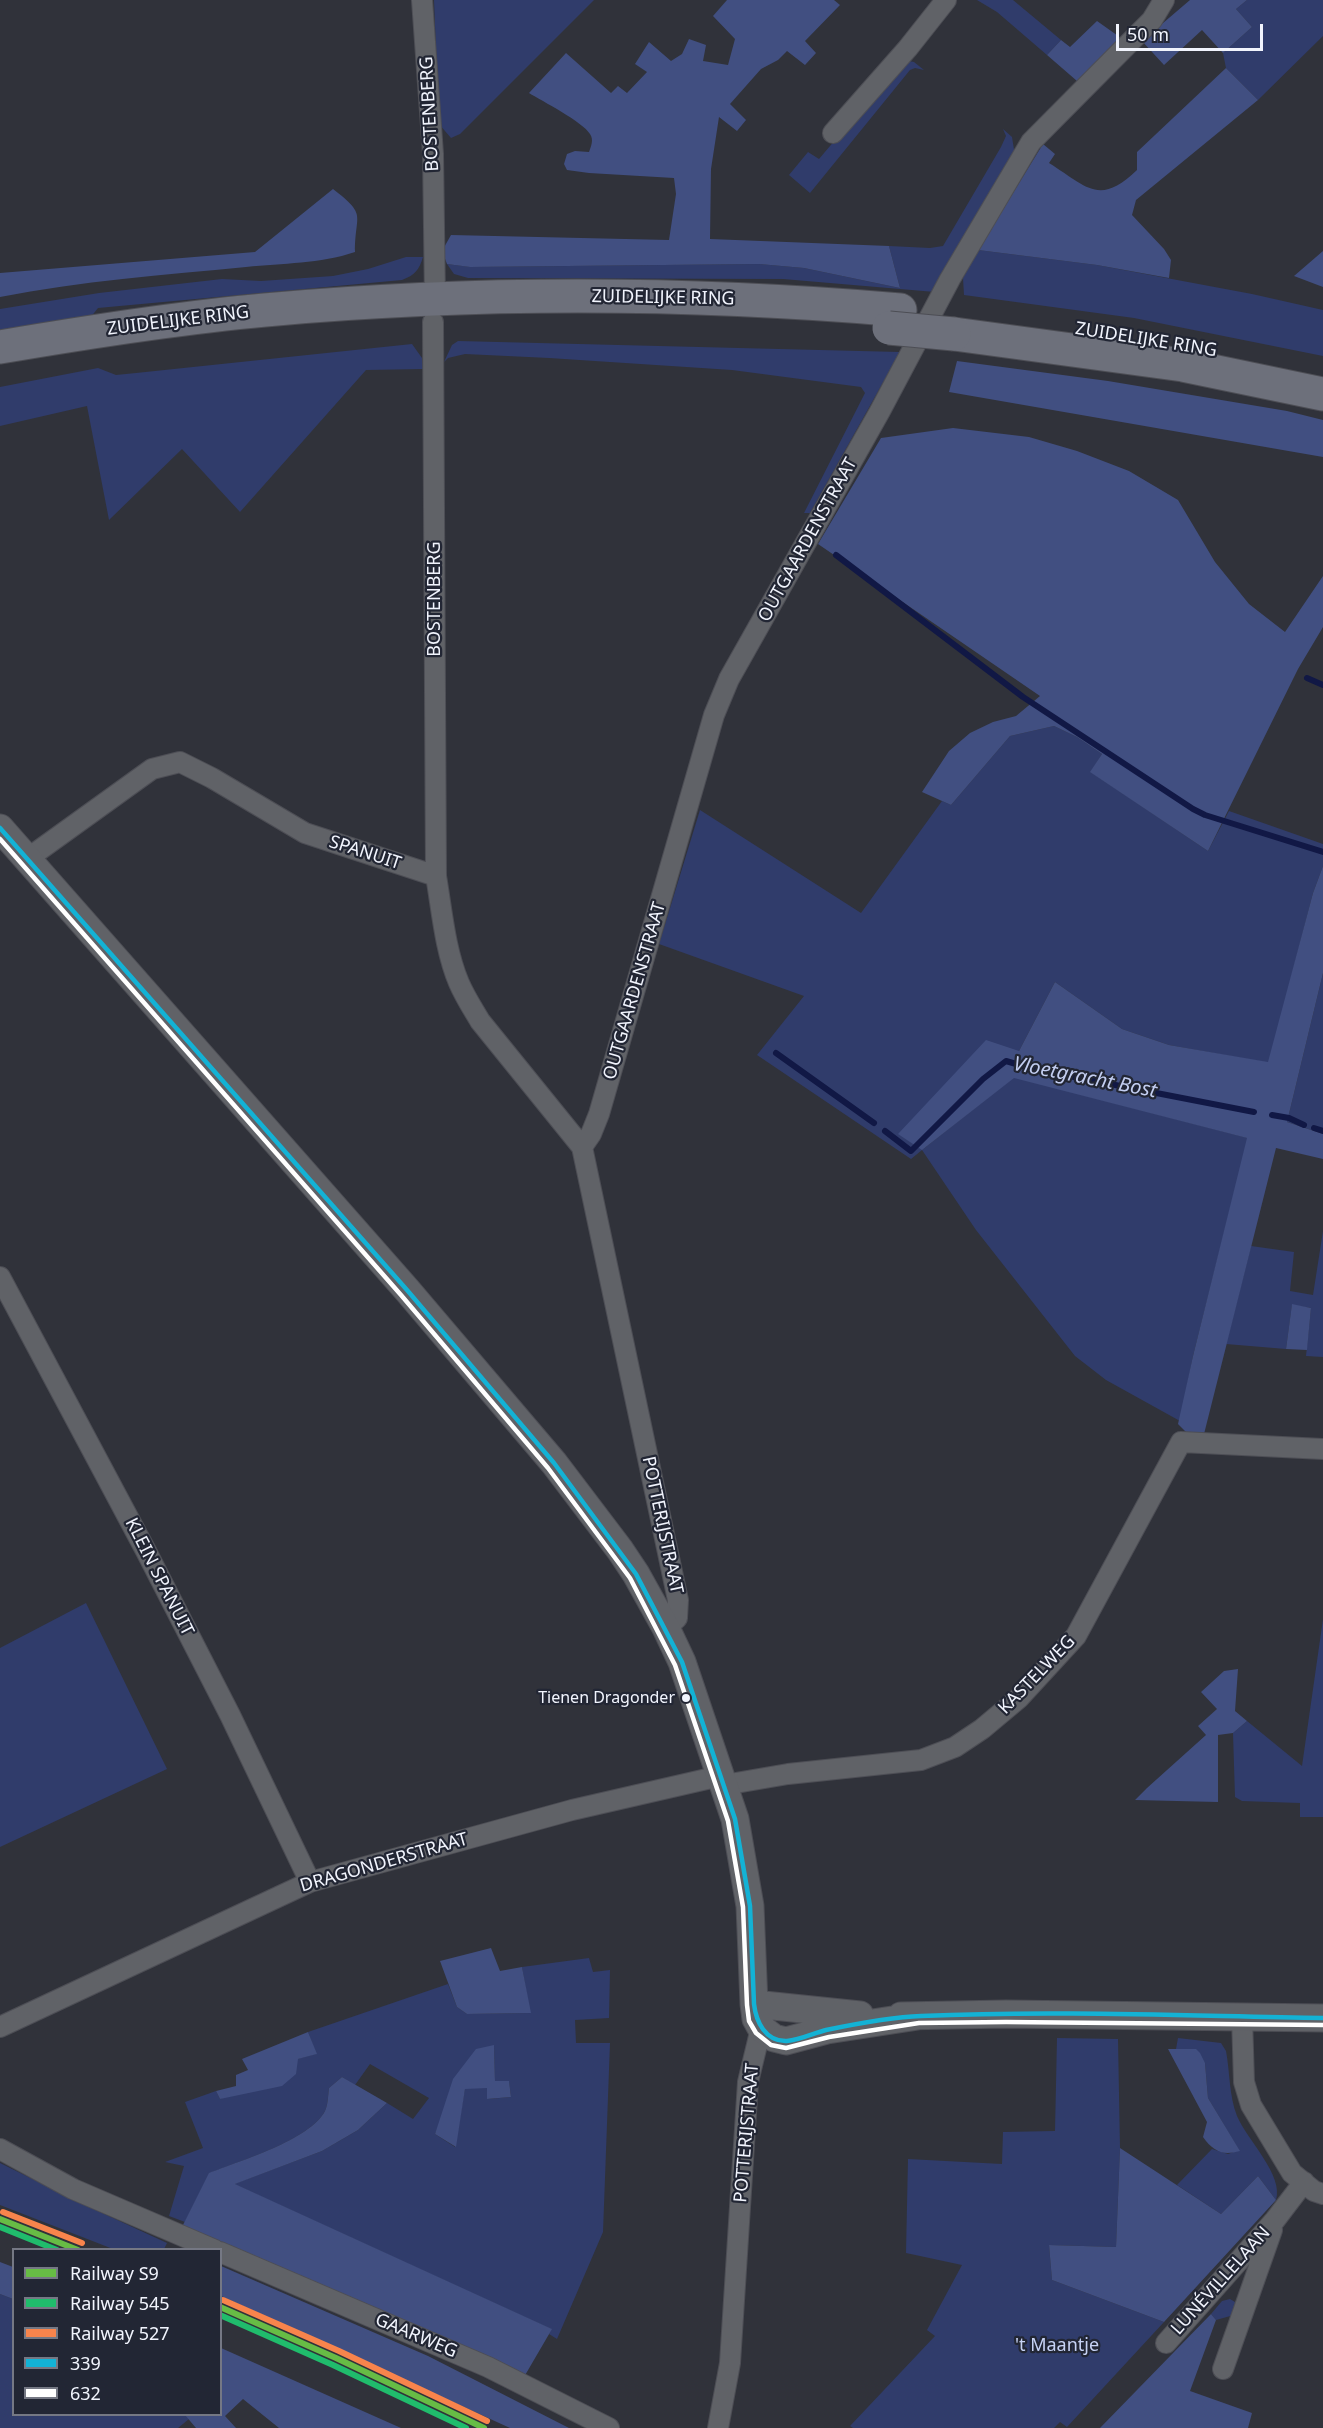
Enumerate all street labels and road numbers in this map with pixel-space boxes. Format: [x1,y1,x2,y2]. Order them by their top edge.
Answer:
street label: BOSTENBERG [416,56,444,172]
street label: ZUIDELIJKE RING [591,286,735,310]
street label: ZUIDELIJKE RING [106,302,250,340]
street label: ZUIDELIJKE RING [1074,318,1218,362]
street label: OUTGAARDENSTRAAT [754,454,862,626]
street label: BOSTENBERG [424,541,446,657]
street label: SPANUIT [326,831,404,875]
street label: OUTGAARDENSTRAAT [599,900,671,1082]
street label: POTTERIJSTRAAT [637,1454,687,1596]
street label: KLEIN SPANUIT [120,1514,198,1640]
street label: KASTELWEG [994,1631,1080,1719]
street label: DRAGONDERSTRAAT [298,1829,470,1897]
street label: POTTERIJSTRAAT [730,2062,764,2204]
street label: LUNÉVILLELAAN [1167,2223,1275,2339]
street label: GAARWEG [372,2309,460,2363]

